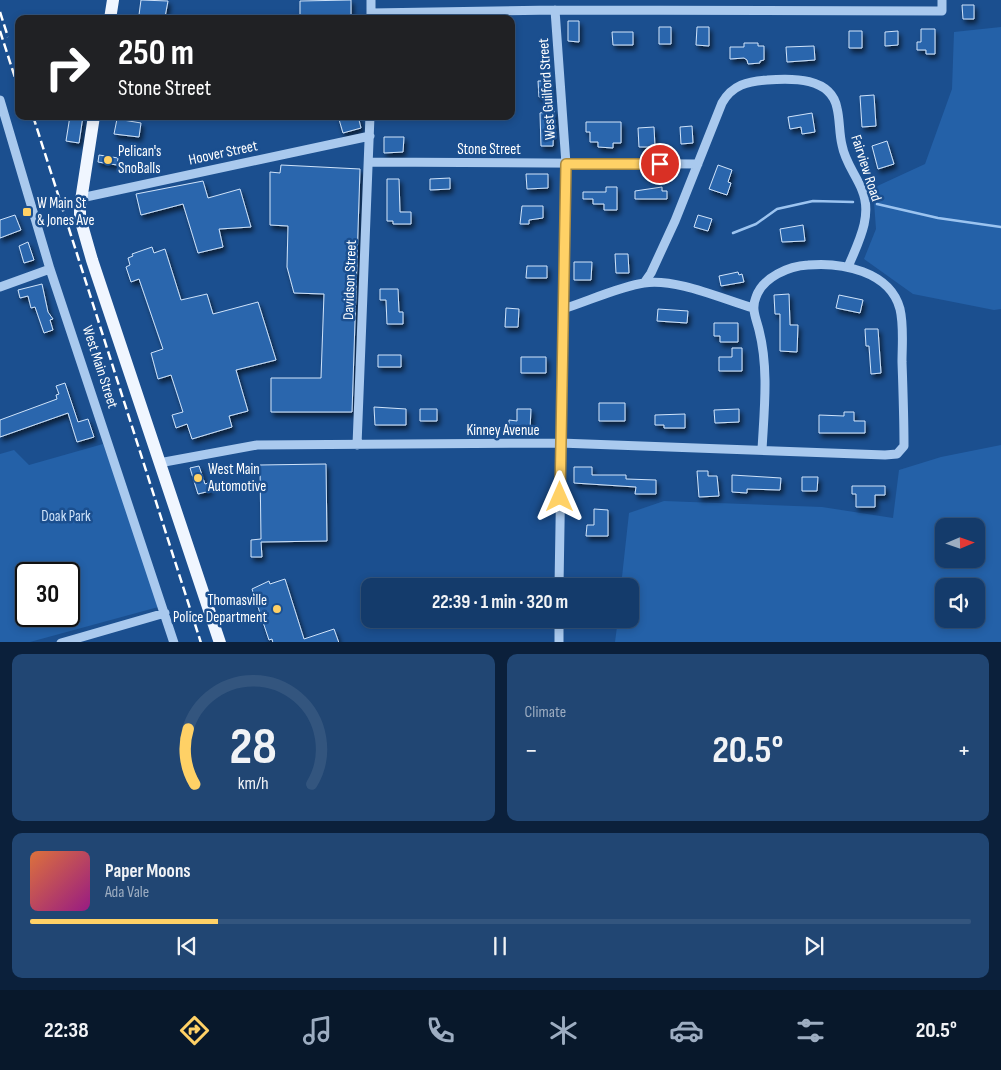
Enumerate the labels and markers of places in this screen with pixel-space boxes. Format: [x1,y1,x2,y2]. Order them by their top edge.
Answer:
place label: Pelican's SnoBalls [118,142,161,178]
pin [639,143,681,185]
marker: Pelican's SnoBalls [102,154,114,166]
place label: W Main St & Jones Ave [37,194,94,230]
marker: W Main St & Jones Ave [21,206,33,218]
place label: West Main Automotive [207,460,266,496]
marker: West Main Automotive [192,472,204,484]
place label: Thomasville Police Department [173,591,267,627]
marker: Thomasville Police Department [271,603,283,615]

